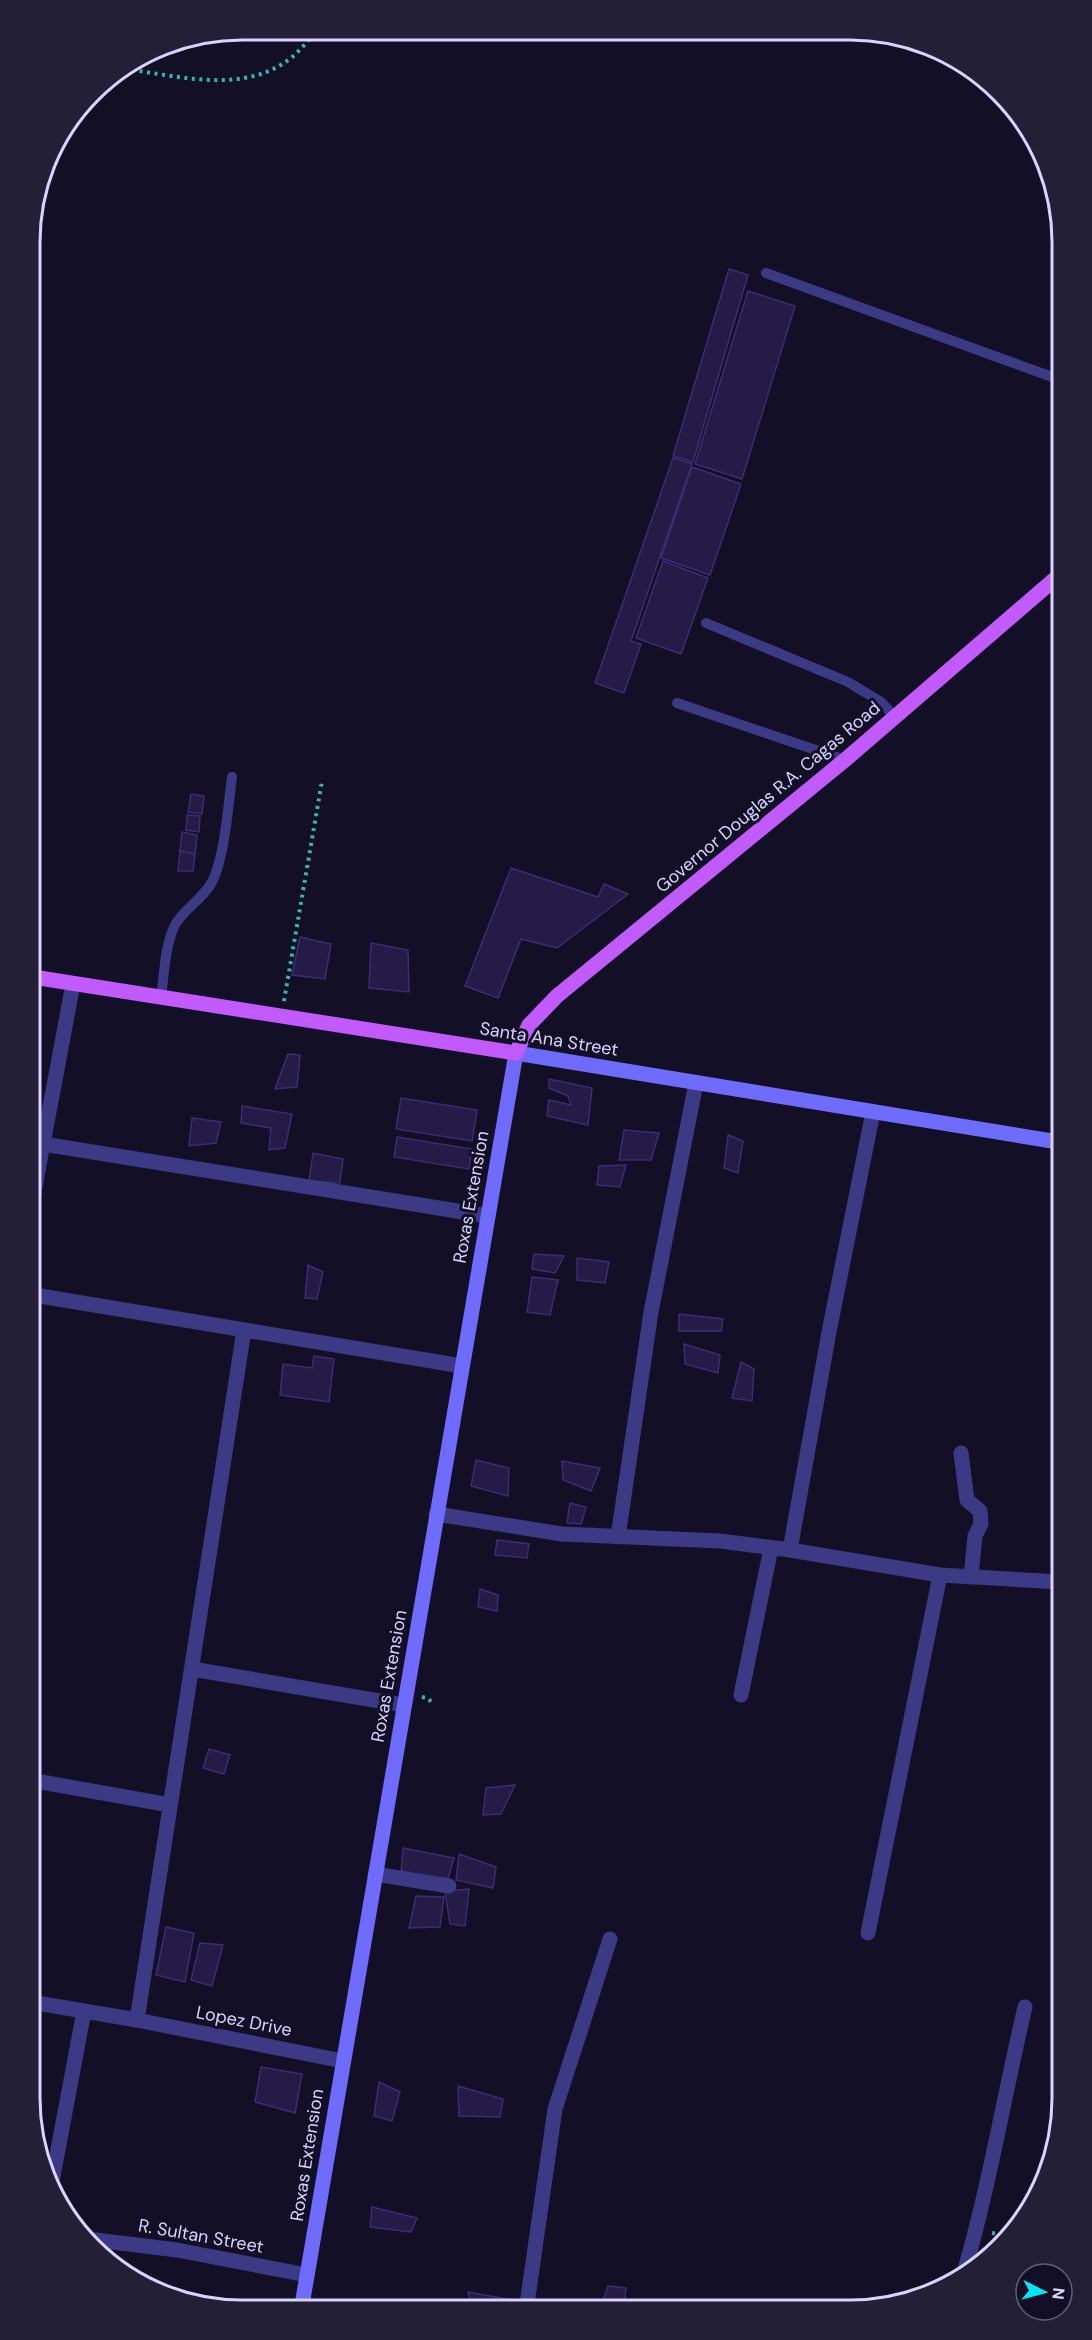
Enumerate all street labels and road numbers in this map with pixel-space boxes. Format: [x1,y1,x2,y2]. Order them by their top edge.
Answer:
street label: Governor Douglas R.A. Cagas Road [651,696,885,898]
street label: Santa Ana Street [478,1016,620,1062]
street label: Roxas Extension [448,1129,494,1265]
street label: Roxas Extension [366,1608,412,1744]
street label: Lopez Drive [194,2000,294,2042]
street label: Roxas Extension [285,2087,329,2223]
street label: R. Sultan Street [136,2213,266,2259]

